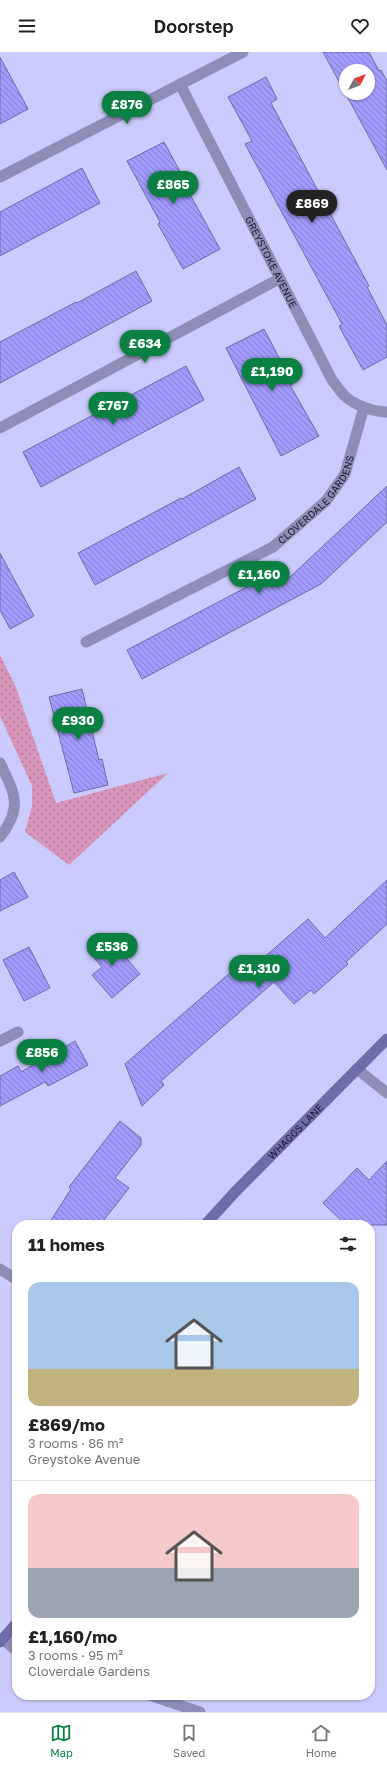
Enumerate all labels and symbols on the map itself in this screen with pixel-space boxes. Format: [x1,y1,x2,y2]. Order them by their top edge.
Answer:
north arrow [339,64,375,100]
pin: £876 [103,91,151,125]
pin: £865 [149,171,197,205]
pin: £869 [288,190,336,224]
street label: GREYSTOKE AVENUE [243,214,300,310]
pin: £634 [121,330,169,364]
pin: £1,190 [239,358,305,392]
pin: £767 [89,392,137,426]
street label: CLOVERDALE GARDENS [275,454,356,546]
pin: £1,160 [226,561,292,595]
pin: £930 [54,707,102,741]
pin: £536 [88,933,136,967]
pin: £1,310 [226,955,292,989]
pin: £856 [18,1039,66,1073]
street label: WHAGGS LANE [265,1101,325,1162]

